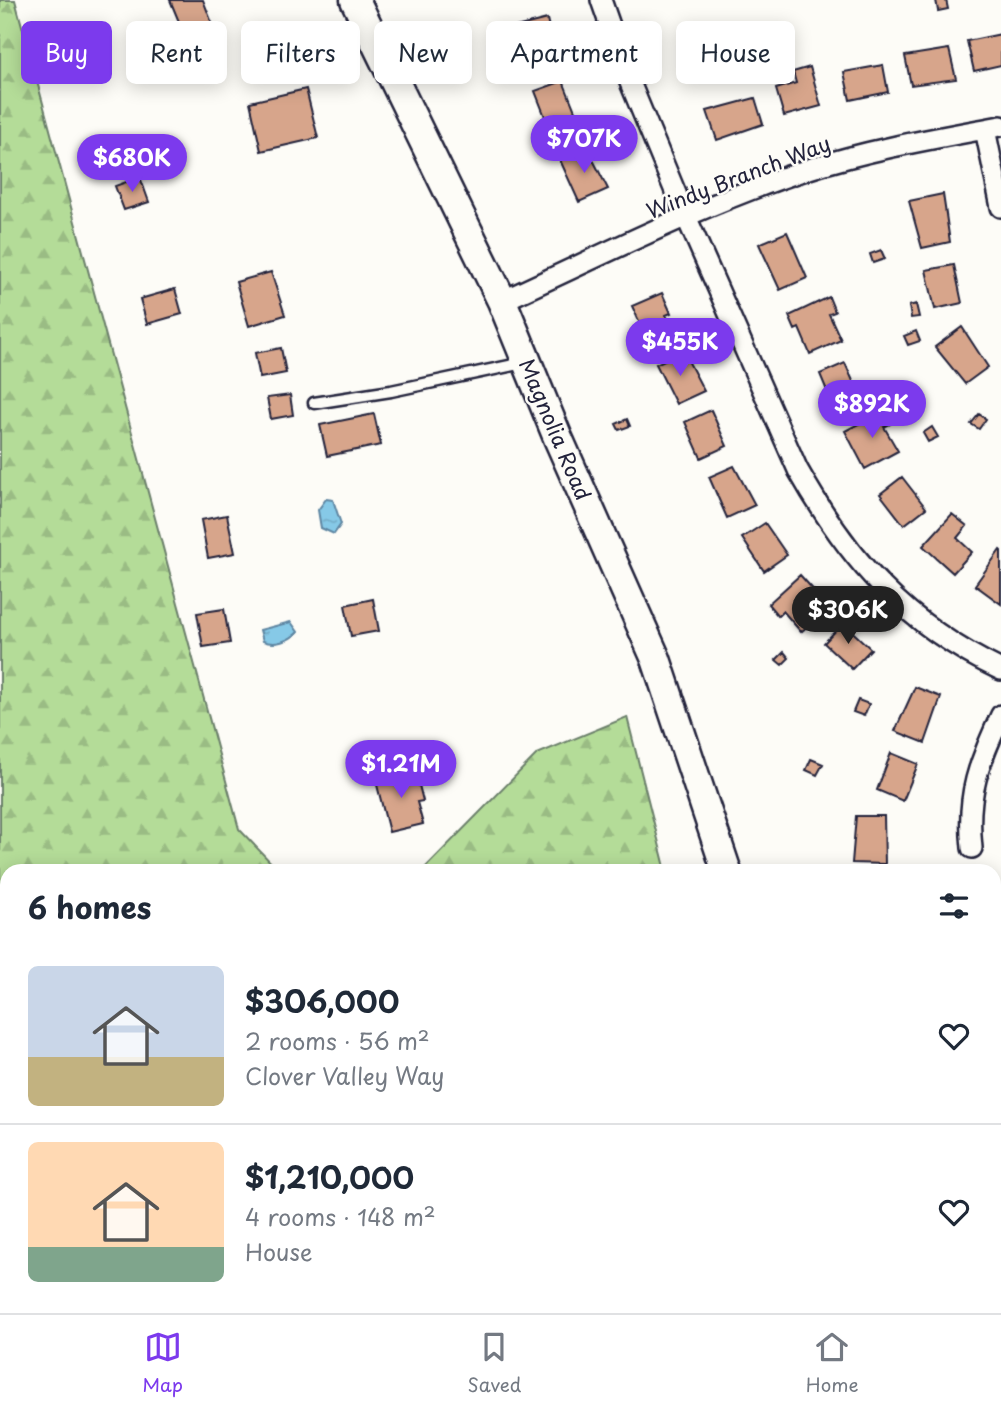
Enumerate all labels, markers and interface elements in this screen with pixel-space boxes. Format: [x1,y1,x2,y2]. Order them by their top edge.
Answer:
chip: Buy [21,21,112,84]
chip: Rent [126,21,227,84]
chip: Filters [241,21,360,84]
chip: New [374,21,472,84]
chip: Apartment [486,21,662,84]
chip: House [676,21,795,84]
pin: $707K [535,116,633,175]
text: $707K [547,120,621,155]
street label: Windy Branch Way [641,126,835,226]
pin: $680K [83,134,181,194]
text: $680K [93,139,171,174]
pin: $455K [631,318,729,378]
text: $455K [642,323,718,358]
street label: Magnolia Road [512,353,600,505]
pin: $892K [823,380,921,440]
text: $892K [834,385,910,420]
pin: $306K [799,586,897,646]
text: $306K [808,591,888,626]
pin: $1.21M [344,740,458,800]
text: $1.21M [361,745,441,780]
text: 6 homes [28,884,151,929]
icon: filters [935,887,973,925]
text: $306,000 [245,978,399,1023]
icon: home [84,994,168,1078]
icon: heart [935,1017,973,1055]
text: 2 rooms · 56 m² [245,1023,430,1058]
text: Clover Valley Way [245,1058,445,1093]
text: $1,210,000 [245,1154,414,1199]
icon: home [84,1170,168,1254]
icon: heart [935,1193,973,1231]
text: 4 rooms · 148 m² [245,1199,436,1234]
text: House [245,1234,312,1269]
tab: Map [142,1328,183,1398]
tab: Saved [467,1328,521,1398]
tab: Home [806,1328,859,1398]

